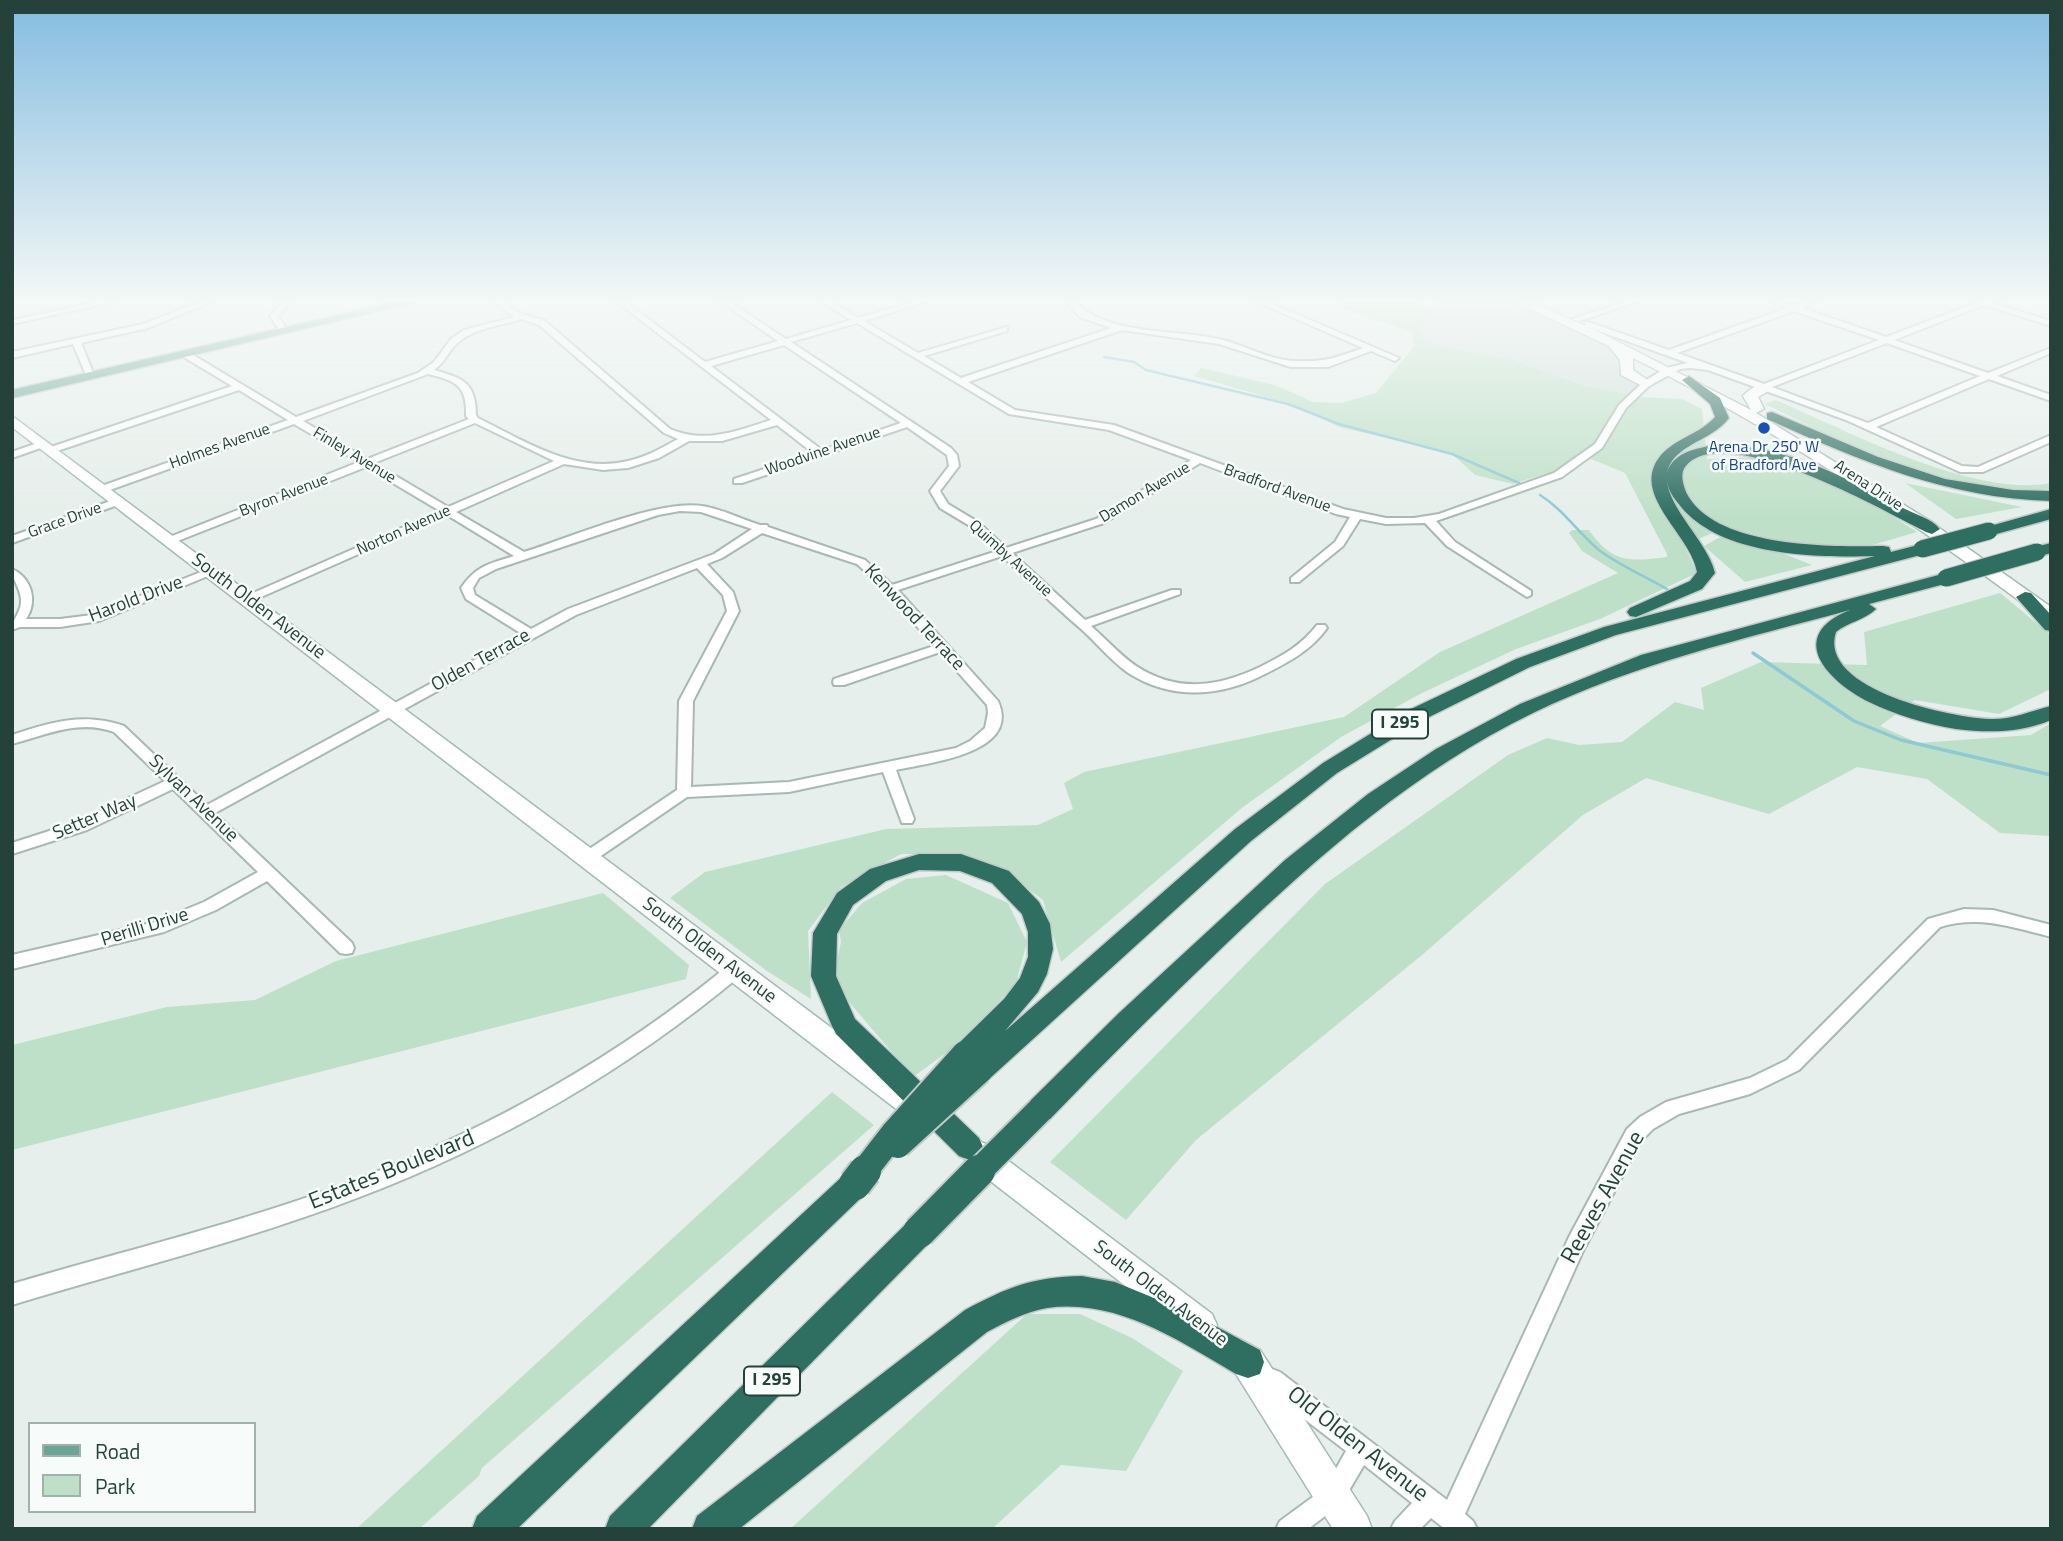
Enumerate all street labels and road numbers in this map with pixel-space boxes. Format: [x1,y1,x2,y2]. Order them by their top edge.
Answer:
street label: Holmes Avenue [167,420,273,474]
street label: Woodvine Avenue [763,423,883,481]
street label: Finley Avenue [309,424,399,488]
street label: Arena Drive [1830,457,1906,515]
street label: Damon Avenue [1096,458,1194,528]
street label: Bradford Avenue [1221,461,1333,517]
street label: Byron Avenue [237,470,331,522]
street label: Grace Drive [26,499,104,543]
street label: Norton Avenue [354,502,454,560]
street label: Quimby Avenue [964,517,1056,601]
street label: South Olden Avenue [187,549,329,665]
street label: Kenwood Terrace [859,560,969,676]
street label: Harold Drive [86,572,186,628]
street label: Olden Terrace [428,625,534,697]
road number: I 295 [1372,710,1428,738]
street label: Sylvan Avenue [143,751,243,847]
street label: Setter Way [50,790,140,846]
street label: South Olden Avenue [638,893,780,1009]
street label: Perilli Drive [99,904,191,952]
street label: Estates Boulevard [305,1125,479,1217]
street label: Reeves Avenue [1556,1127,1652,1269]
street label: South Olden Avenue [1089,1236,1231,1352]
road number: I 295 [744,1366,800,1396]
street label: Old Olden Avenue [1281,1381,1433,1509]

